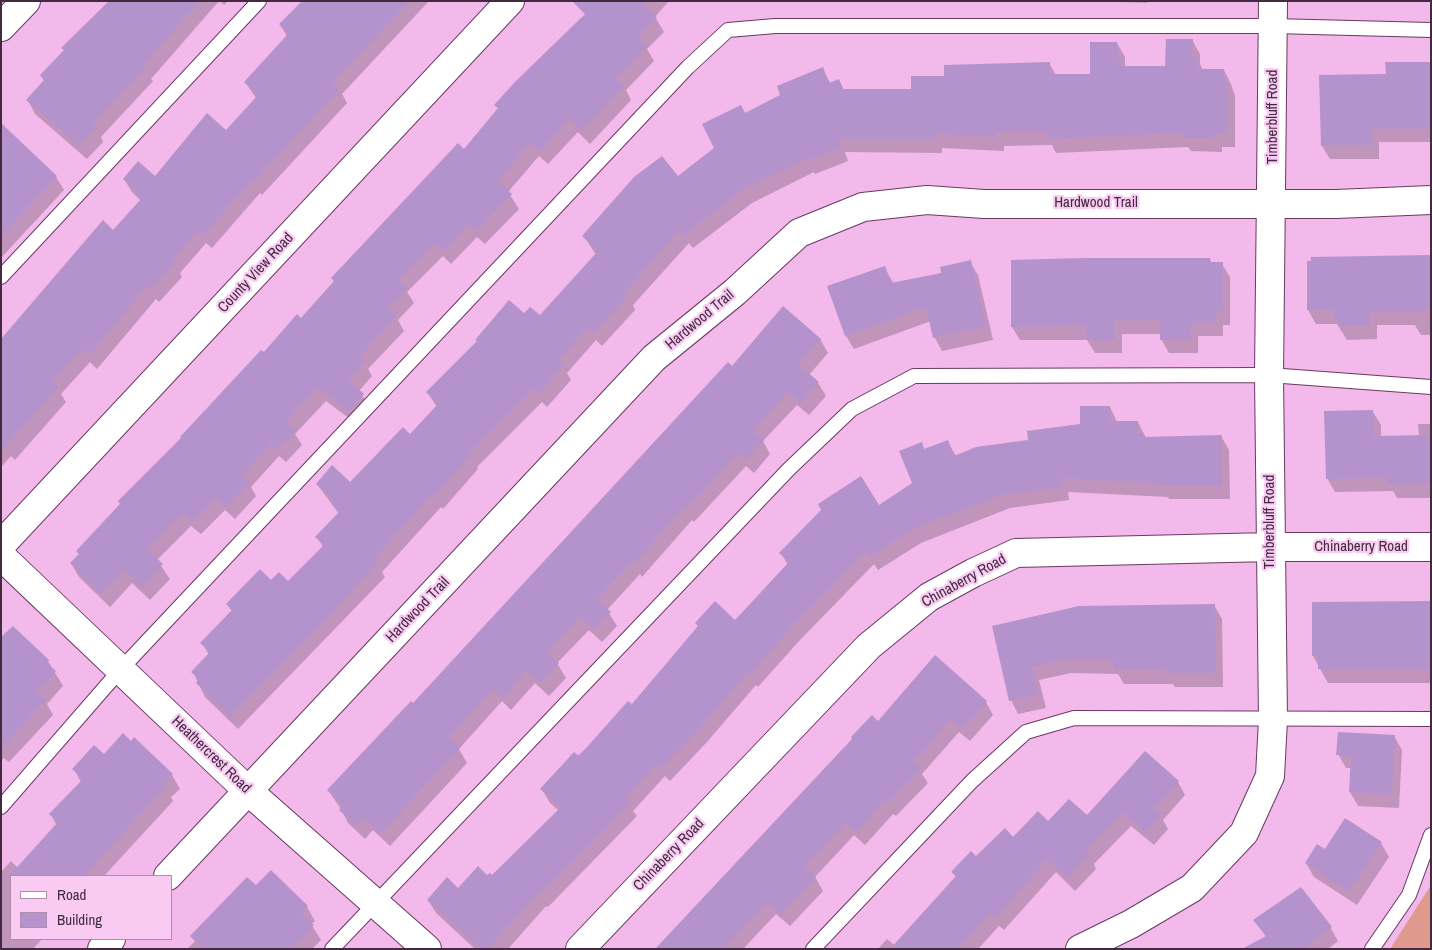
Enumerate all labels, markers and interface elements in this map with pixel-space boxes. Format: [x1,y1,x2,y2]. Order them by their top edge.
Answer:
street label: Timberbluff Road [1264,70,1282,164]
street label: Hardwood Trail [1054,194,1138,212]
street label: County View Road [215,229,297,317]
street label: Hardwood Trail [662,286,738,354]
street label: Timberbluff Road [1261,475,1279,569]
street label: Chinaberry Road [1314,538,1408,556]
street label: Chinaberry Road [919,550,1009,612]
street label: Hardwood Trail [382,574,454,646]
street label: Heathercrest Road [168,713,254,797]
street label: Chinaberry Road [630,815,708,895]
legend [10,875,172,940]
text: Road [57,884,86,905]
text: Building [57,909,102,930]

